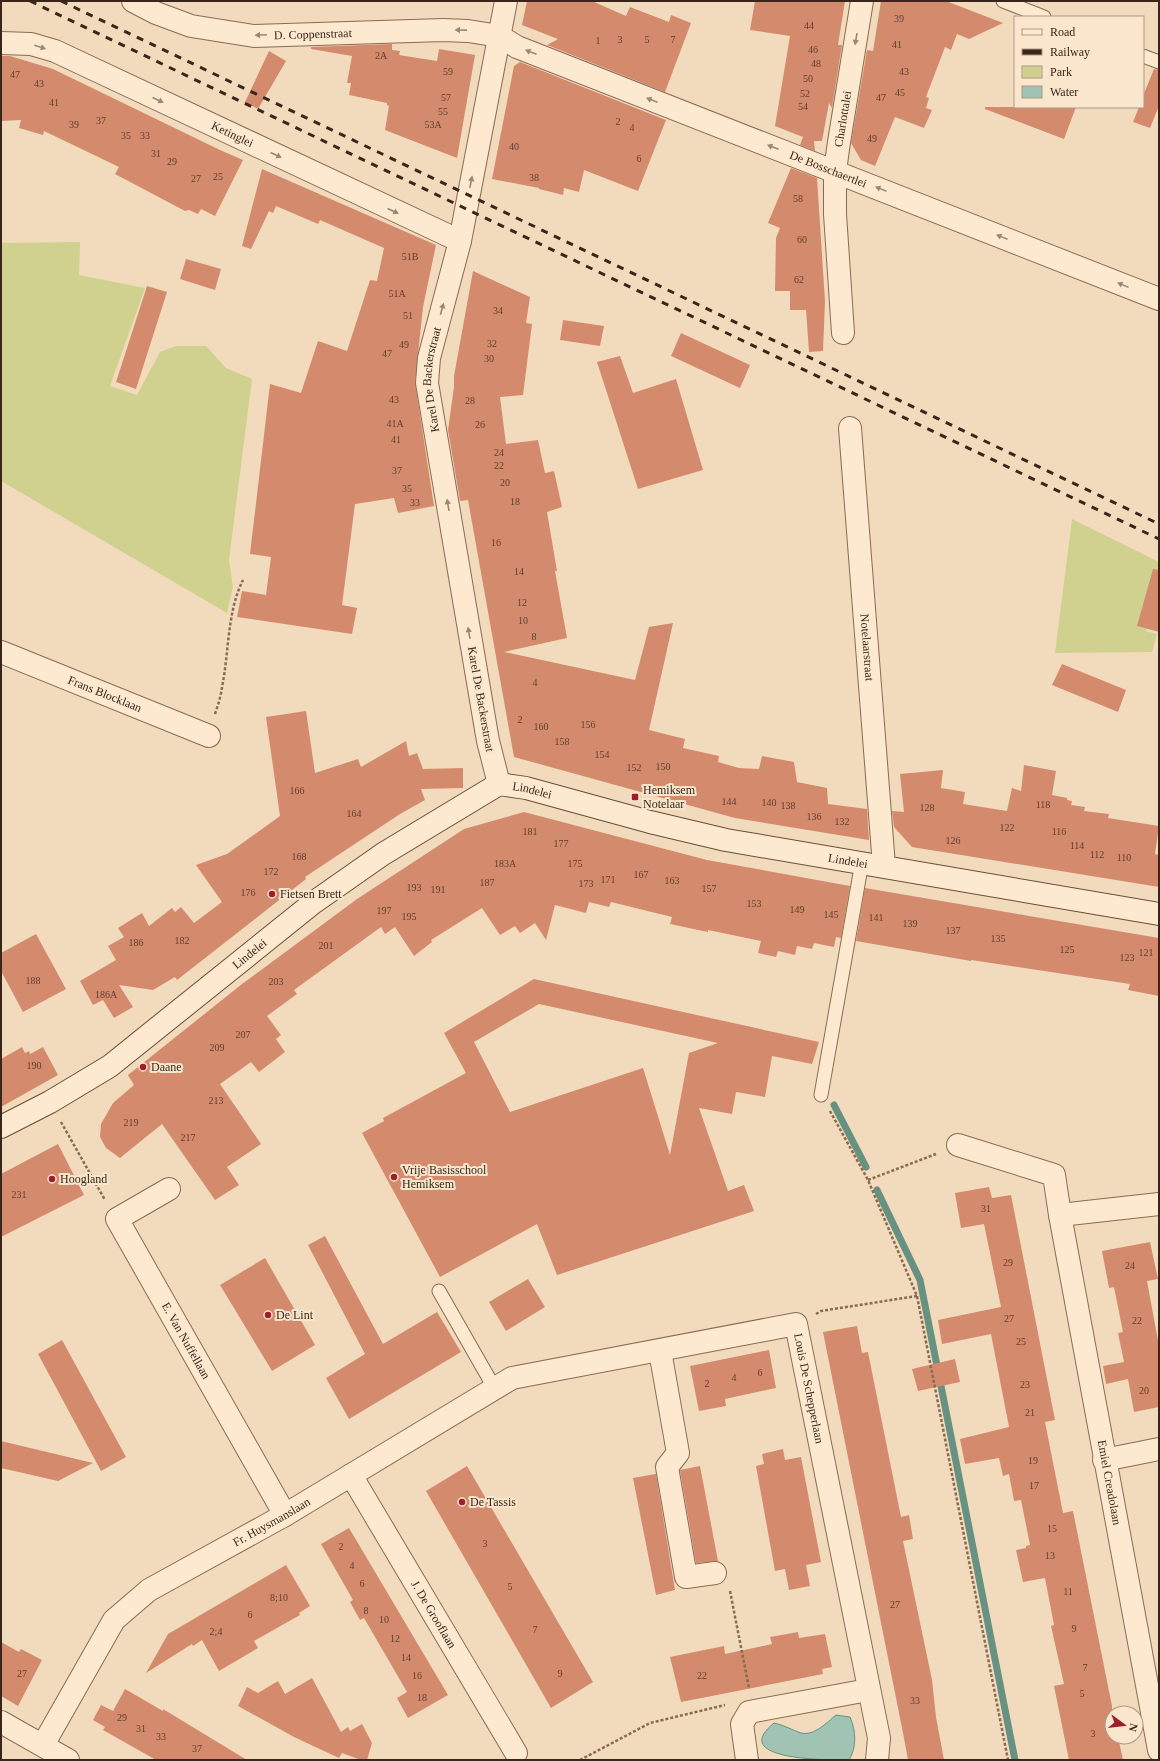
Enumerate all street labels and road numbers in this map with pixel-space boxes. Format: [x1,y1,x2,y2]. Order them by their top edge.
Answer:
street label: D. Coppenstraat [274,26,353,42]
street label: Charlottalei [831,89,854,148]
street label: Ketinglei [209,118,256,150]
street label: De Bosschaertlei [788,148,869,191]
street label: Karel De Backerstraat [420,325,444,433]
street label: Notelaarstraat [857,613,877,682]
street label: Karel De Backerstraat [465,645,497,753]
street label: Frans Blocklaan [66,673,144,715]
street label: Lindelei [512,779,554,802]
street label: Lindelei [827,851,870,871]
street label: Lindelei [230,936,270,972]
street label: E. Van Nuffellaan [159,1300,213,1382]
street label: Louis De Schepperlaan [791,1332,827,1445]
street label: Emiel Creadolaan [1095,1439,1124,1526]
street label: Fr. Huysmanslaan [230,1494,313,1549]
street label: J. De Grooflaan [408,1578,459,1651]

